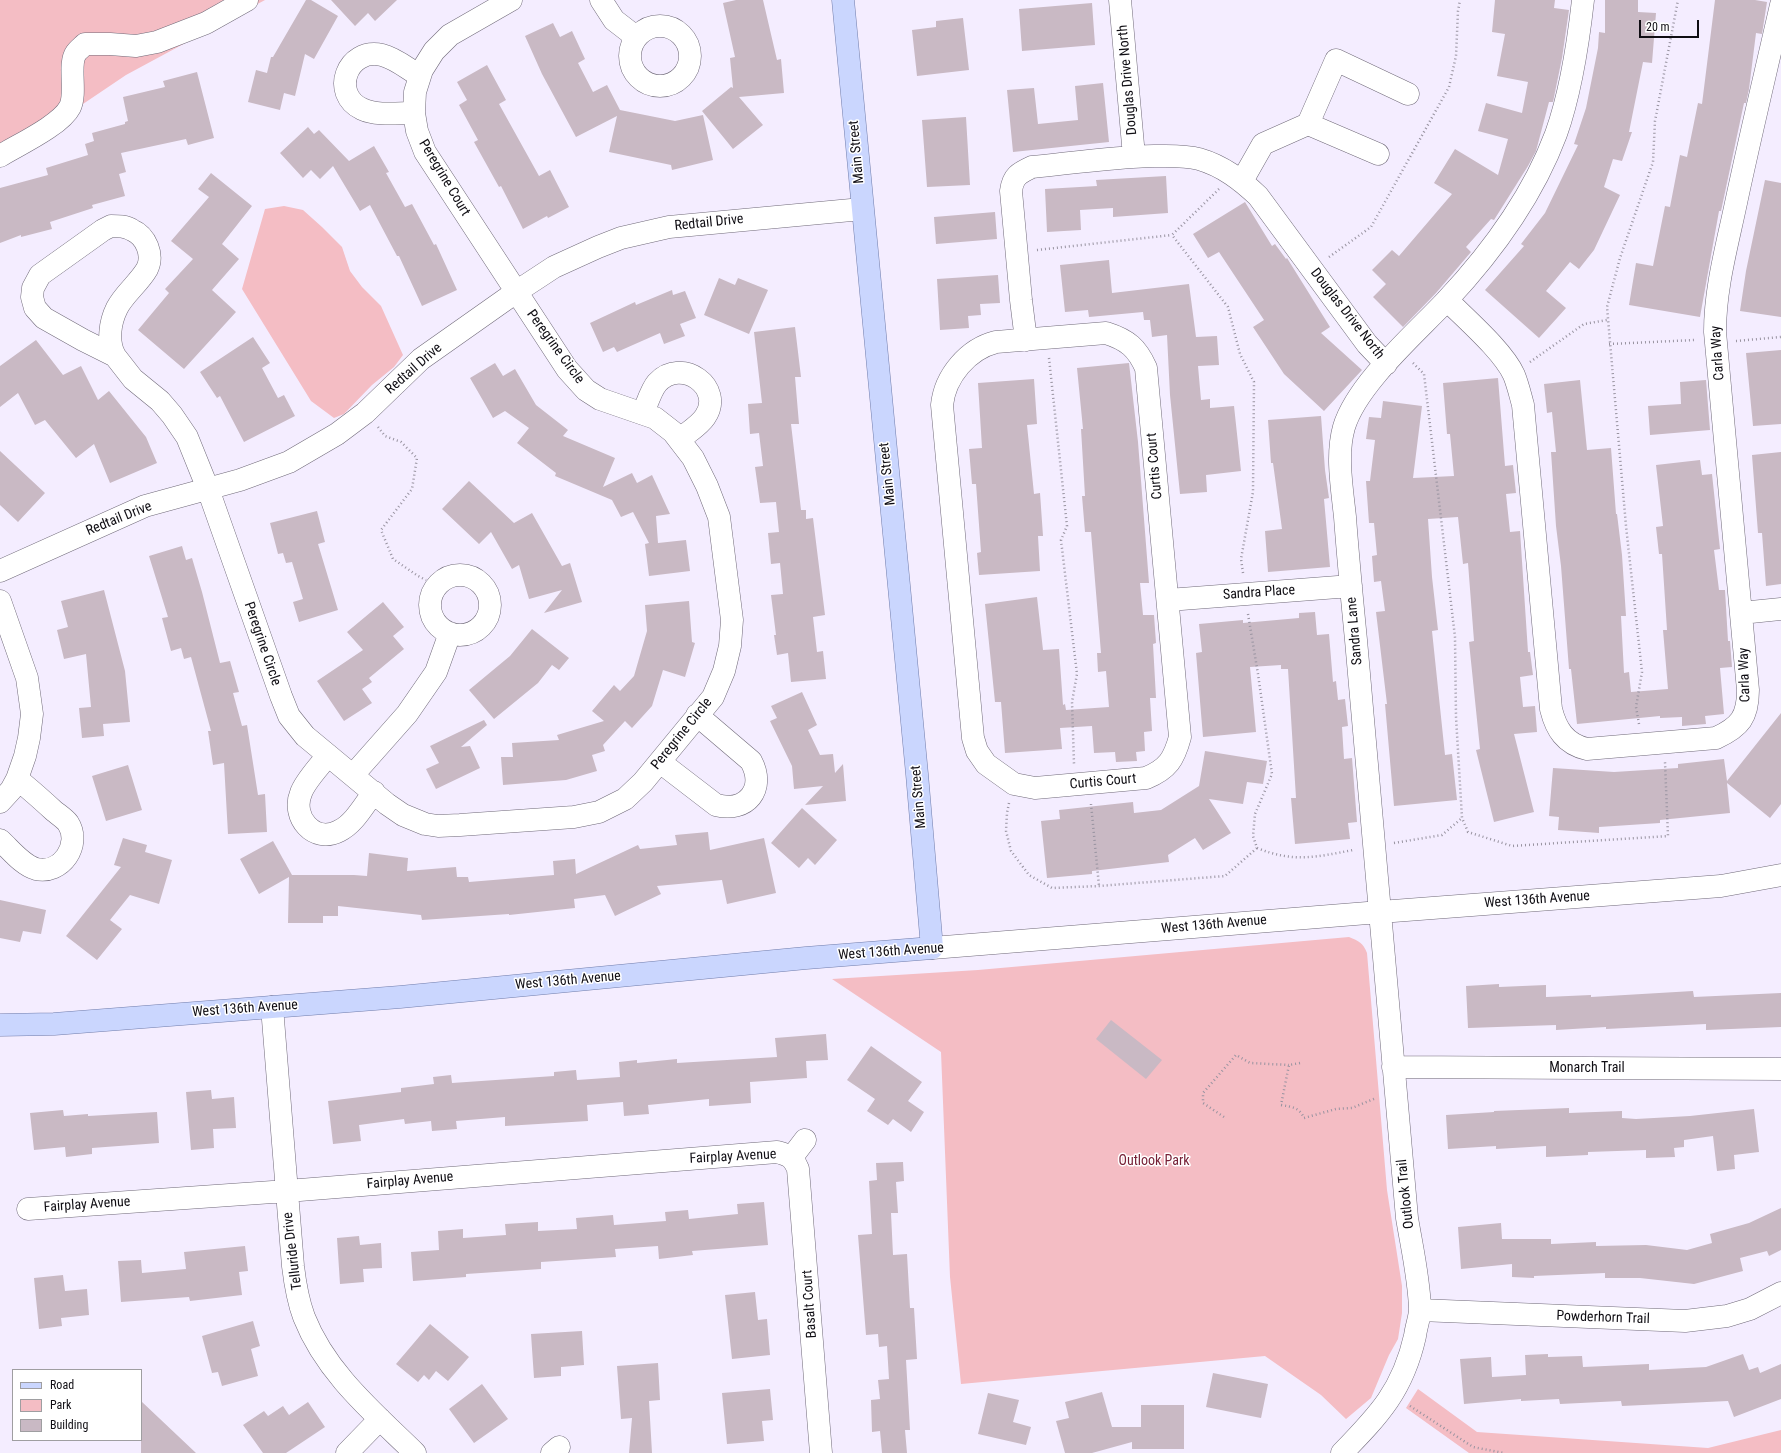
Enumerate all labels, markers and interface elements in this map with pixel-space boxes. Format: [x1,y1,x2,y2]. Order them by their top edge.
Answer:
scale bar [1641,12,1701,38]
text: 20 m [1646,20,1670,34]
street label: Douglas Drive North [1115,24,1141,136]
street label: Main Street [846,120,868,184]
street label: Peregrine Court [415,137,473,219]
street label: Redtail Drive [674,211,744,235]
street label: Douglas Drive North [1306,265,1388,363]
street label: Peregrine Circle [523,307,587,387]
street label: Carla Way [1708,325,1728,381]
street label: Redtail Drive [382,340,446,398]
street label: Curtis Court [1144,432,1166,500]
street label: Main Street [876,442,900,506]
street label: Redtail Drive [84,498,154,540]
street label: Sandra Place [1222,582,1296,604]
street label: Sandra Lane [1344,596,1366,666]
street label: Peregrine Circle [240,600,284,688]
street label: Carla Way [1736,647,1754,703]
street label: Peregrine Circle [648,695,716,773]
street label: Main Street [908,765,930,829]
street label: Curtis Court [1069,771,1137,793]
street label: West 136th Avenue [1484,888,1590,912]
street label: West 136th Avenue [1161,912,1267,938]
street label: West 136th Avenue [838,940,944,964]
street label: West 136th Avenue [515,968,621,994]
street label: West 136th Avenue [192,997,298,1021]
street label: Monarch Trail [1549,1060,1625,1076]
street label: Fairplay Avenue [689,1146,777,1168]
park label: Outlook Park [1118,1153,1190,1169]
street label: Outlook Trail [1394,1158,1418,1230]
street label: Fairplay Avenue [366,1169,454,1193]
street label: Fairplay Avenue [43,1194,131,1216]
street label: Telluride Drive [280,1211,306,1291]
street label: Basalt Court [799,1269,821,1339]
street label: Powderhorn Trail [1556,1308,1650,1328]
legend [12,1369,142,1441]
text: Road [50,1378,74,1392]
text: Park [50,1398,71,1412]
text: Building [50,1418,88,1432]

